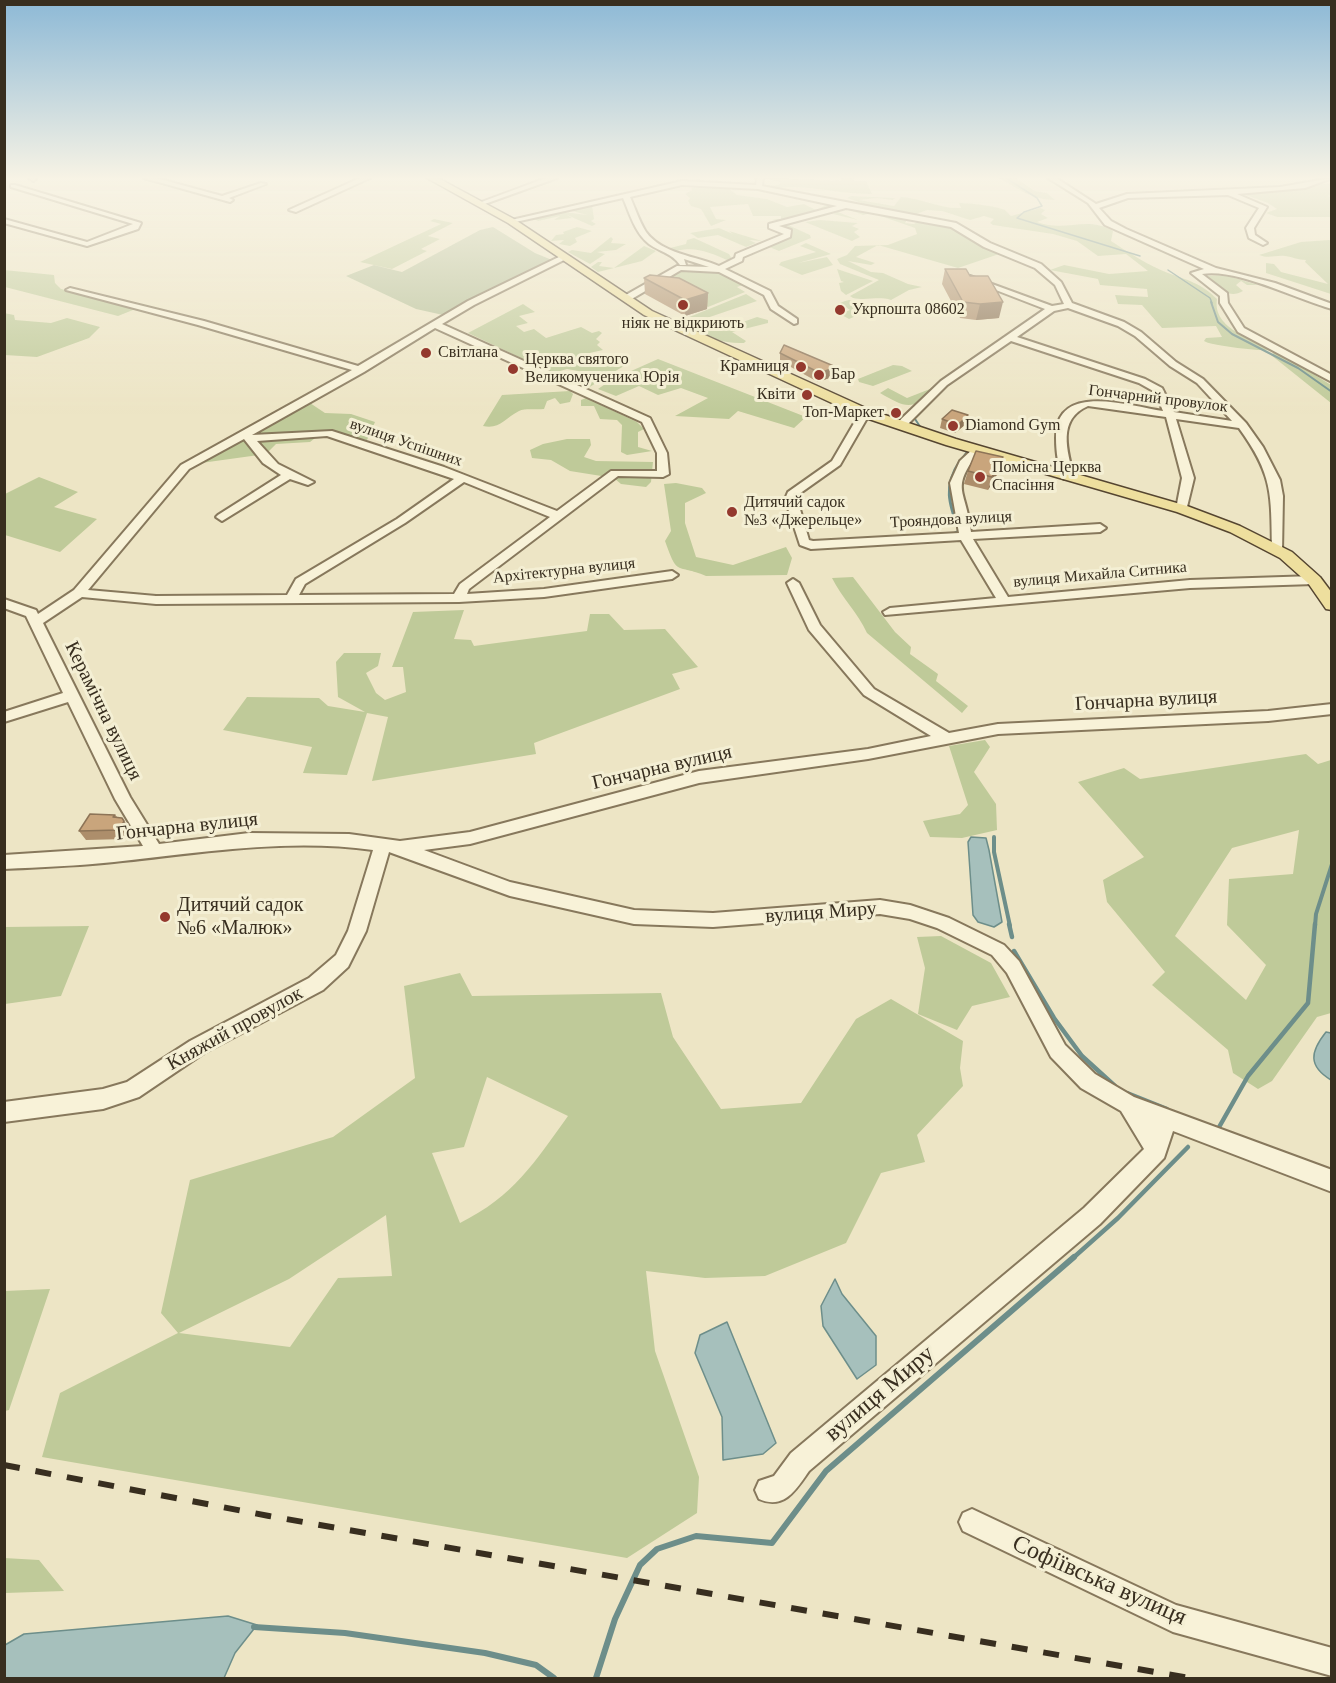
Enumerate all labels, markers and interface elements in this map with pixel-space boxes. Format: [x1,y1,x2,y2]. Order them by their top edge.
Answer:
marker: ніяк не відкриють [676,298,690,312]
place label: Укрпошта 08602 [852,300,965,320]
marker: Укрпошта 08602 [833,303,847,317]
place label: ніяк не відкриють [622,314,744,334]
place label: Світлана [438,343,498,363]
marker: Світлана [419,346,433,360]
place label: Церква святого Великомученика Юрія [525,350,679,388]
place label: Крамниця [720,357,789,377]
marker: Крамниця [794,360,808,374]
marker: Церква святого Великомученика Юрія [506,362,520,376]
place label: Бар [831,365,855,385]
marker: Бар [812,368,826,382]
street label: Гончарний провулок [1087,381,1229,417]
place label: Квіти [757,385,795,405]
marker: Квіти [800,388,814,402]
place label: Топ-Маркет [803,403,884,423]
marker: Топ-Маркет [889,406,903,420]
street label: вулиця Успішних [347,415,465,471]
place label: Diamond Gym [965,416,1061,436]
marker: Diamond Gym [946,419,960,433]
place label: Помісна Церква Спасіння [992,458,1101,496]
marker: Помісна Церква Спасіння [973,470,987,484]
place label: Дитячий садок №3 «Джерельце» [744,493,862,531]
marker: Дитячий садок №3 «Джерельце» [725,505,739,519]
street label: Трояндова вулиця [890,507,1012,533]
street label: Архітектурна вулиця [492,554,636,588]
street label: вулиця Михайла Ситника [1012,558,1188,592]
street label: Керамічна вулиця [59,638,147,784]
street label: Гончарна вулиця [1074,685,1218,717]
street label: Гончарна вулиця [590,740,734,796]
street label: Гончарна вулиця [115,808,259,846]
place label: Дитячий садок №6 «Малюк» [177,894,303,941]
street label: вулиця Миру [764,897,878,929]
marker: Дитячий садок №6 «Малюк» [158,910,172,924]
street label: Княжий провулок [163,982,307,1076]
street label: вулиця Миру [819,1340,941,1448]
street label: Софіївська вулиця [1007,1530,1191,1632]

